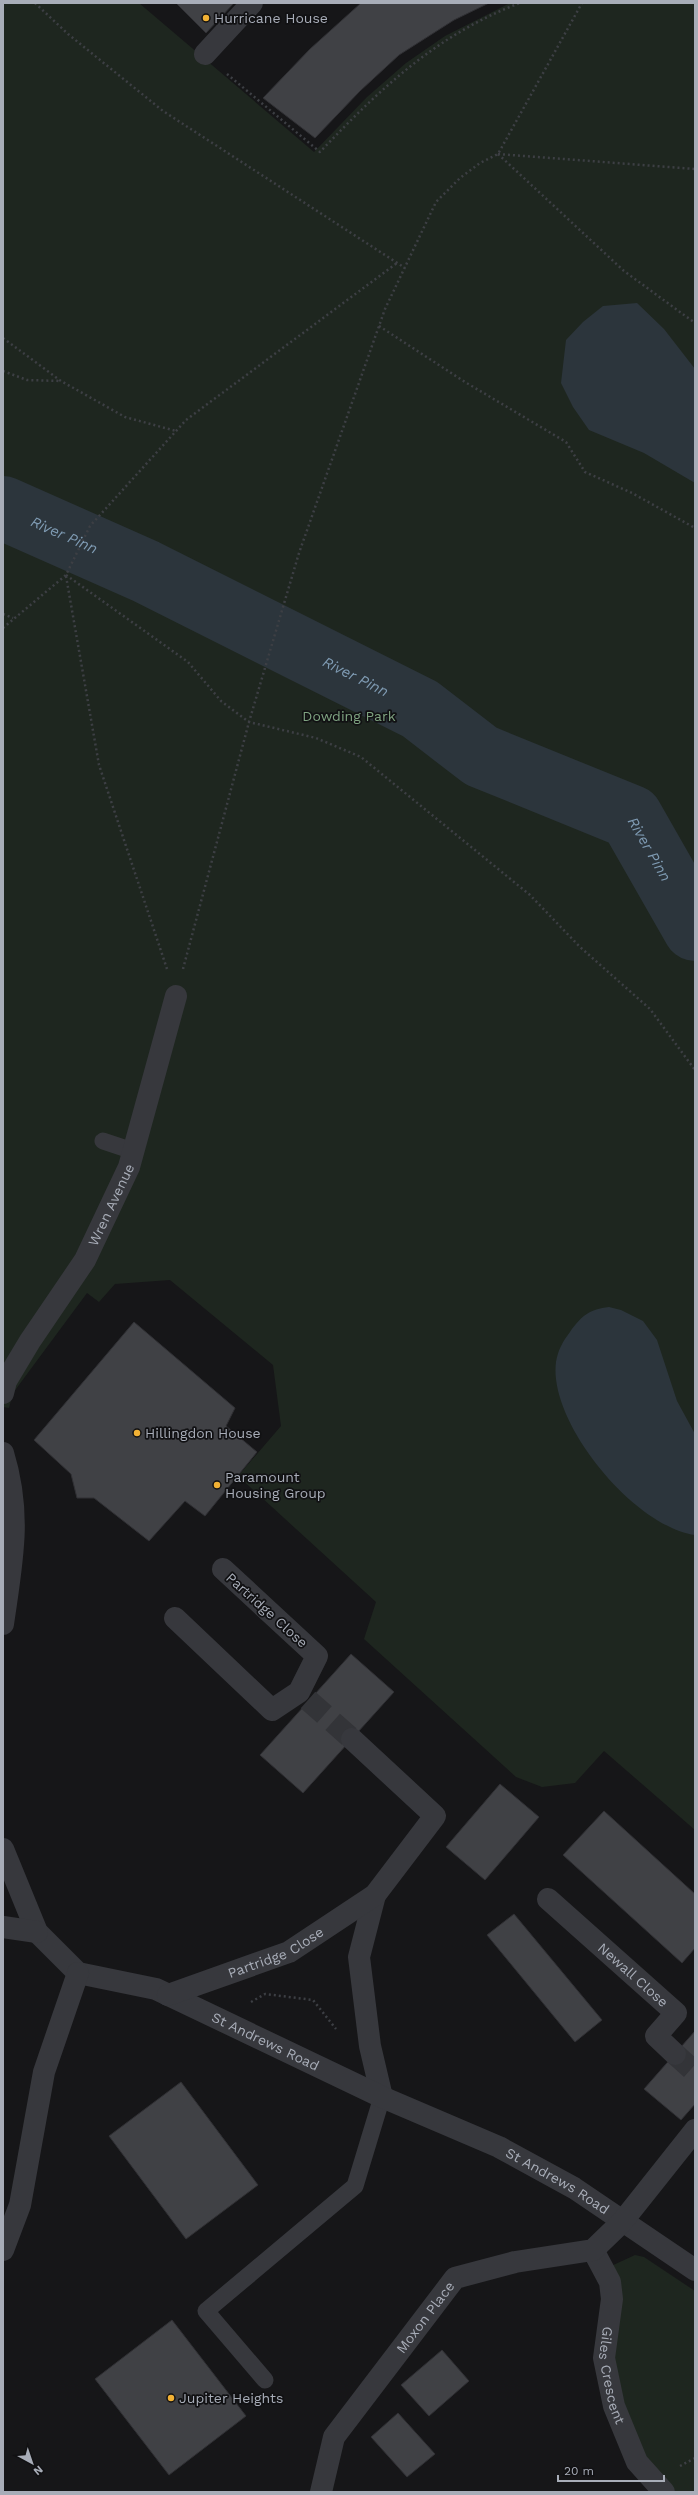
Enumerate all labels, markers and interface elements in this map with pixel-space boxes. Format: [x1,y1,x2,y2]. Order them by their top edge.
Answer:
place label: Hurricane House [214,10,328,26]
marker: Hurricane House [201,13,211,23]
water label: River Pinn [28,512,100,558]
water label: River Pinn [320,653,391,701]
park label: Dowding Park [302,708,396,724]
water label: River Pinn [624,814,675,885]
street label: Wren Avenue [85,1161,137,1248]
place label: Hillingdon House [145,1425,261,1441]
marker: Hillingdon House [132,1428,142,1438]
place label: Paramount Housing Group [225,1469,326,1501]
marker: Paramount Housing Group [212,1480,222,1490]
street label: Partridge Close [223,1569,311,1651]
street label: Partridge Close [226,1923,326,1981]
street label: Newall Close [595,1939,671,2010]
street label: St Andrews Road [209,2009,322,2074]
street label: St Andrews Road [503,2144,612,2217]
street label: Moxon Place [393,2278,457,2356]
street label: Giles Crescent [596,2326,629,2427]
place label: Jupiter Heights [179,2390,283,2406]
marker: Jupiter Heights [166,2393,176,2403]
north arrow [12,2443,52,2483]
scale bar [558,2457,664,2483]
text: N [31,2463,45,2478]
text: 20 m [564,2464,594,2478]

